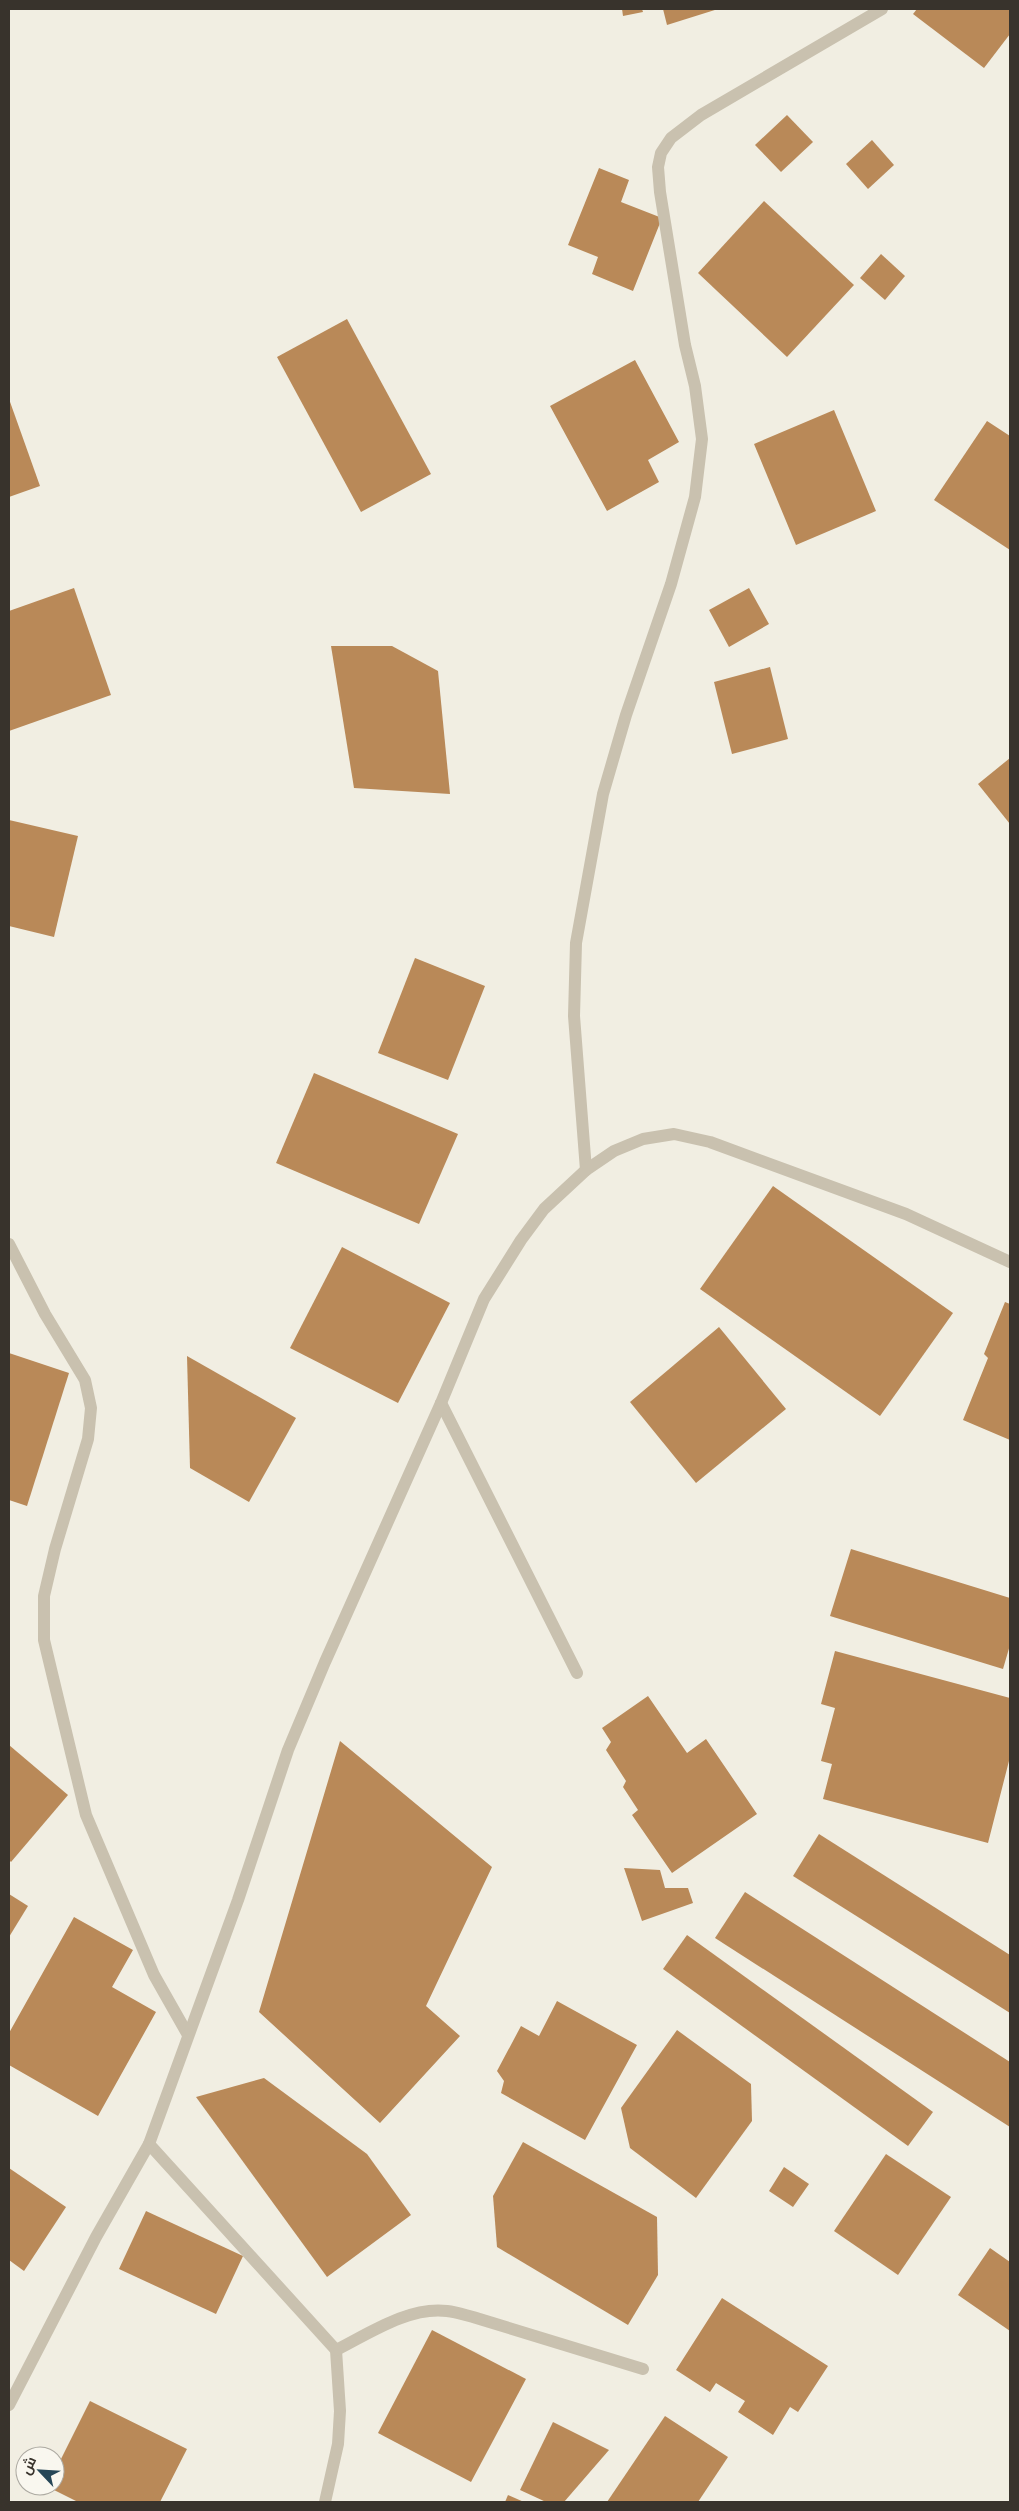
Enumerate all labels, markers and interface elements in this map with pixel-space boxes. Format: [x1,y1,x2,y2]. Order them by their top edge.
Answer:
north arrow [15,2446,65,2496]
text: ش [16,2454,41,2478]

